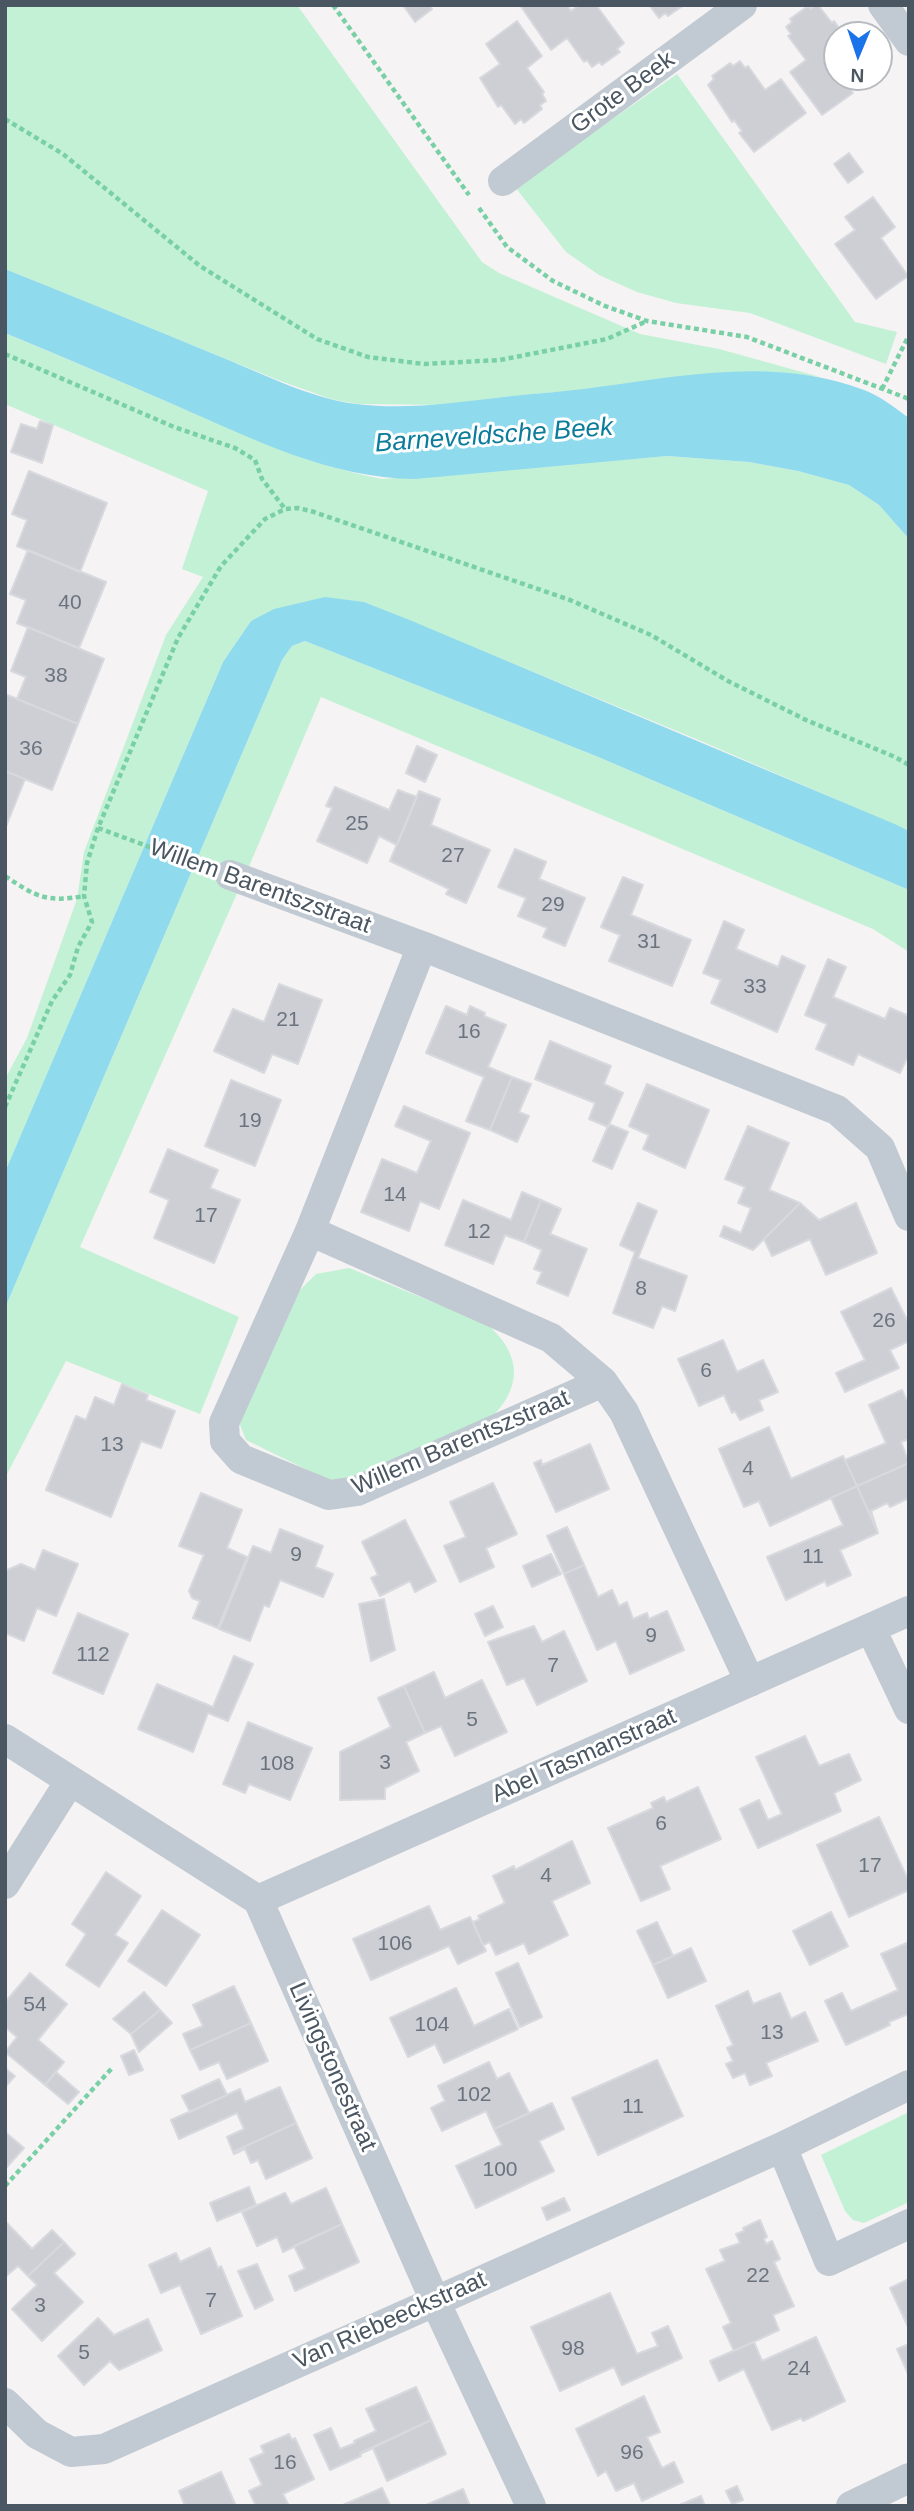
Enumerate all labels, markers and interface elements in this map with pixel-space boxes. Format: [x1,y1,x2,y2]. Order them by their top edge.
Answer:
north arrow [823,21,893,91]
street label: Grote Beek [565,46,681,140]
text: N [850,65,865,86]
water label: Barneveldsche Beek [374,412,614,460]
house number: 40 [58,590,82,616]
house number: 38 [44,663,68,689]
house number: 36 [19,736,43,762]
house number: 25 [345,811,369,837]
street label: Willem Barentszstraat [145,834,375,940]
house number: 27 [441,843,465,869]
house number: 29 [541,892,565,918]
house number: 31 [637,929,661,955]
house number: 33 [743,974,767,1000]
house number: 21 [276,1007,300,1033]
house number: 16 [457,1019,481,1045]
house number: 19 [238,1108,262,1134]
house number: 14 [383,1182,407,1208]
house number: 17 [194,1203,218,1229]
house number: 12 [467,1219,491,1245]
house number: 8 [635,1276,647,1302]
house number: 26 [872,1308,896,1334]
house number: 6 [700,1358,712,1384]
street label: Willem Barentszstraat [348,1384,574,1502]
house number: 13 [100,1432,124,1458]
house number: 4 [742,1456,754,1482]
house number: 9 [290,1542,302,1568]
house number: 11 [802,1544,824,1570]
house number: 9 [645,1623,657,1649]
house number: 112 [76,1642,110,1668]
house number: 7 [547,1653,559,1679]
street label: Abel Tasmanstraat [487,1702,681,1810]
house number: 5 [466,1707,478,1733]
house number: 3 [379,1750,391,1776]
house number: 108 [259,1751,295,1777]
house number: 6 [655,1811,667,1837]
house number: 17 [858,1853,882,1879]
house number: 4 [540,1863,552,1889]
house number: 106 [377,1931,413,1957]
street label: Livingstonestraat [282,1978,382,2156]
house number: 54 [23,1992,47,2018]
house number: 104 [414,2012,450,2038]
house number: 13 [760,2020,784,2046]
house number: 102 [456,2082,492,2108]
house number: 11 [622,2094,644,2120]
house number: 100 [482,2157,518,2183]
house number: 22 [746,2263,770,2289]
street label: Van Riebeeckstraat [289,2266,491,2376]
house number: 7 [205,2288,217,2314]
house number: 3 [34,2293,46,2319]
house number: 98 [561,2336,585,2362]
house number: 5 [78,2340,90,2366]
house number: 24 [787,2356,811,2382]
house number: 96 [620,2440,644,2466]
house number: 16 [273,2450,297,2476]

